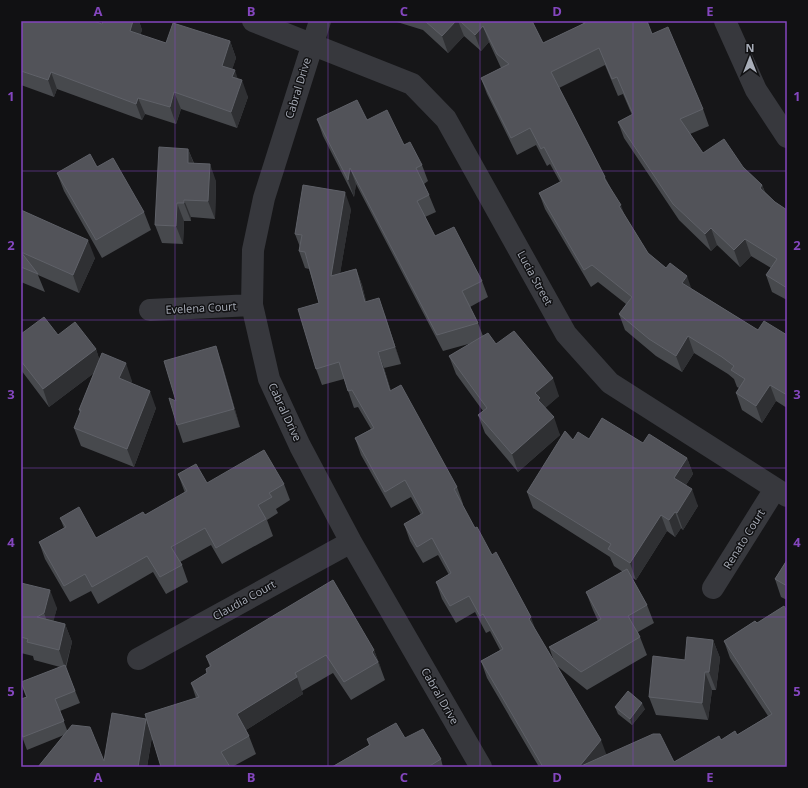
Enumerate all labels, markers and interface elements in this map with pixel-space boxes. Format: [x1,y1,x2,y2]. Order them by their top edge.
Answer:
text: A [94,2,103,20]
text: B [247,2,256,20]
text: C [400,2,408,20]
text: D [552,2,562,20]
text: E [706,2,714,20]
north arrow [730,38,770,78]
text: N [746,40,754,55]
street label: Cabral Drive [281,56,314,120]
text: 1 [7,87,15,105]
text: 1 [793,87,801,105]
text: 2 [7,236,15,254]
text: 2 [793,236,801,254]
street label: Lucia Street [514,248,557,308]
street label: Evelena Court [165,298,237,317]
street label: Cabral Drive [265,380,306,443]
text: 3 [7,385,15,403]
text: 3 [793,385,801,403]
street label: Renato Court [719,506,768,572]
text: 4 [7,533,15,551]
text: 4 [793,533,801,551]
street label: Claudia Court [210,576,278,623]
street label: Cabral Drive [418,665,463,727]
text: 5 [7,682,15,700]
text: 5 [793,682,801,700]
text: A [94,768,103,786]
text: B [247,768,256,786]
text: C [400,768,408,786]
text: D [552,768,562,786]
text: E [706,768,714,786]

